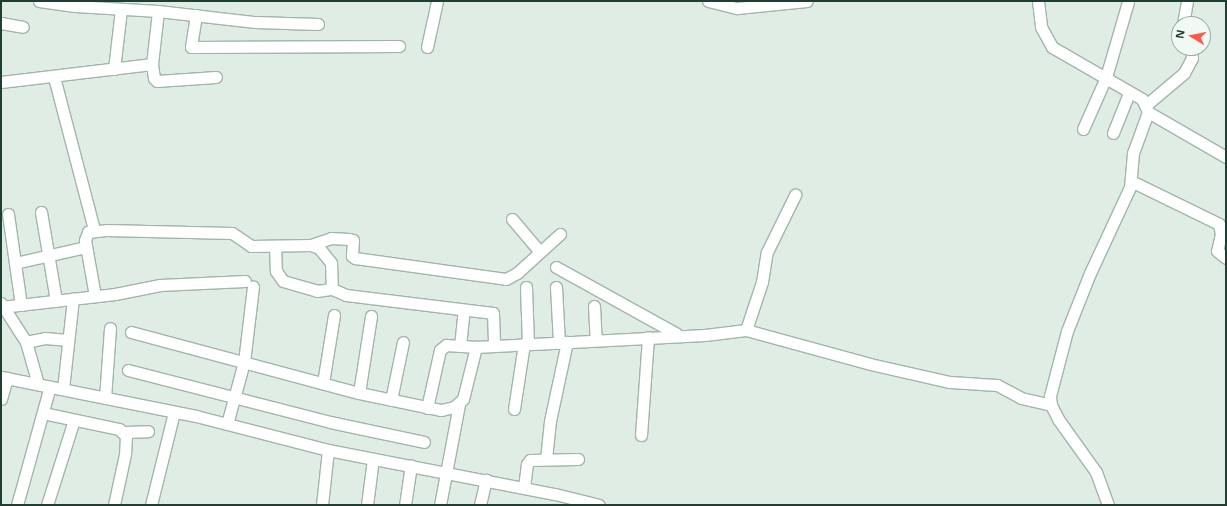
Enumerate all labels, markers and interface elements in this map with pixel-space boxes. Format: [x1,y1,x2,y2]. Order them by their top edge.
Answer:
north arrow [1171,16,1211,56]
text: N [1172,28,1188,40]

